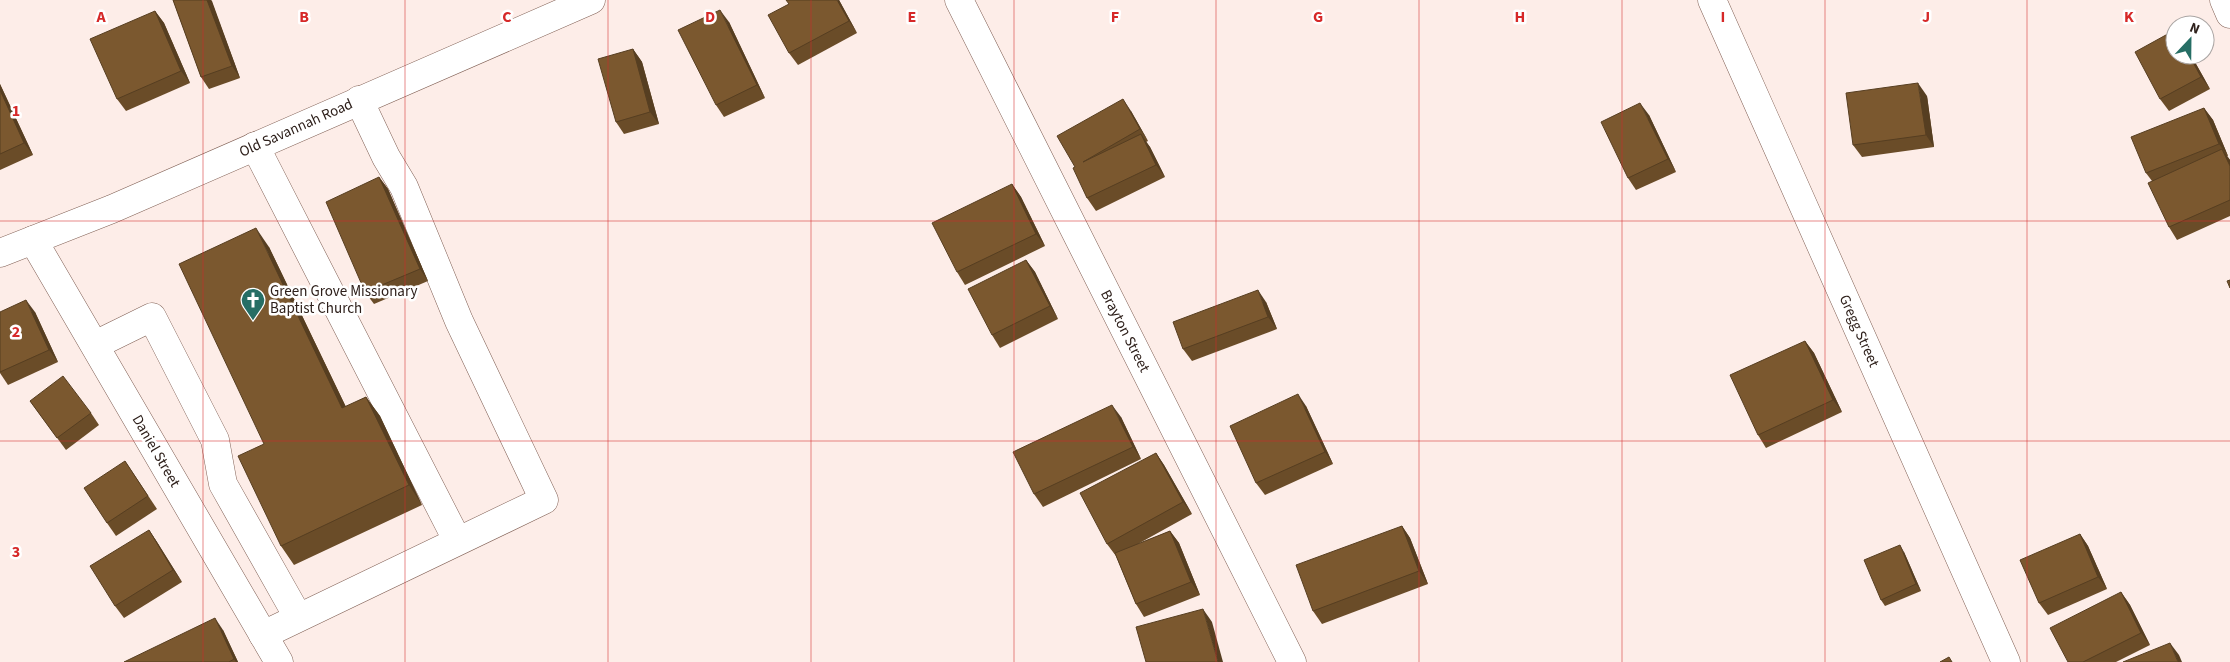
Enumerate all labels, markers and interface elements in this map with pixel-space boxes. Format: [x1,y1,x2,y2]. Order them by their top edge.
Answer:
text: A [95,6,106,28]
text: B [299,6,309,28]
text: C [502,6,512,28]
text: D [705,6,715,28]
text: E [908,6,916,28]
text: F [1111,6,1119,28]
text: G [1313,6,1323,28]
text: H [1515,6,1525,28]
text: I [1721,6,1725,28]
text: J [1922,6,1930,28]
text: K [2124,6,2134,28]
north arrow [2165,15,2215,65]
text: N [2186,18,2203,40]
street label: Old Savannah Road [236,94,356,162]
text: 1 [12,100,20,122]
place label: Green Grove Missionary Baptist Church [270,281,418,319]
street label: Brayton Street [1095,286,1155,376]
church icon: Green Grove Missionary Baptist Church [240,287,266,321]
street label: Gregg Street [1834,291,1884,371]
text: 2 [12,321,20,343]
street label: Daniel Street [127,411,185,491]
text: 3 [12,541,20,563]

